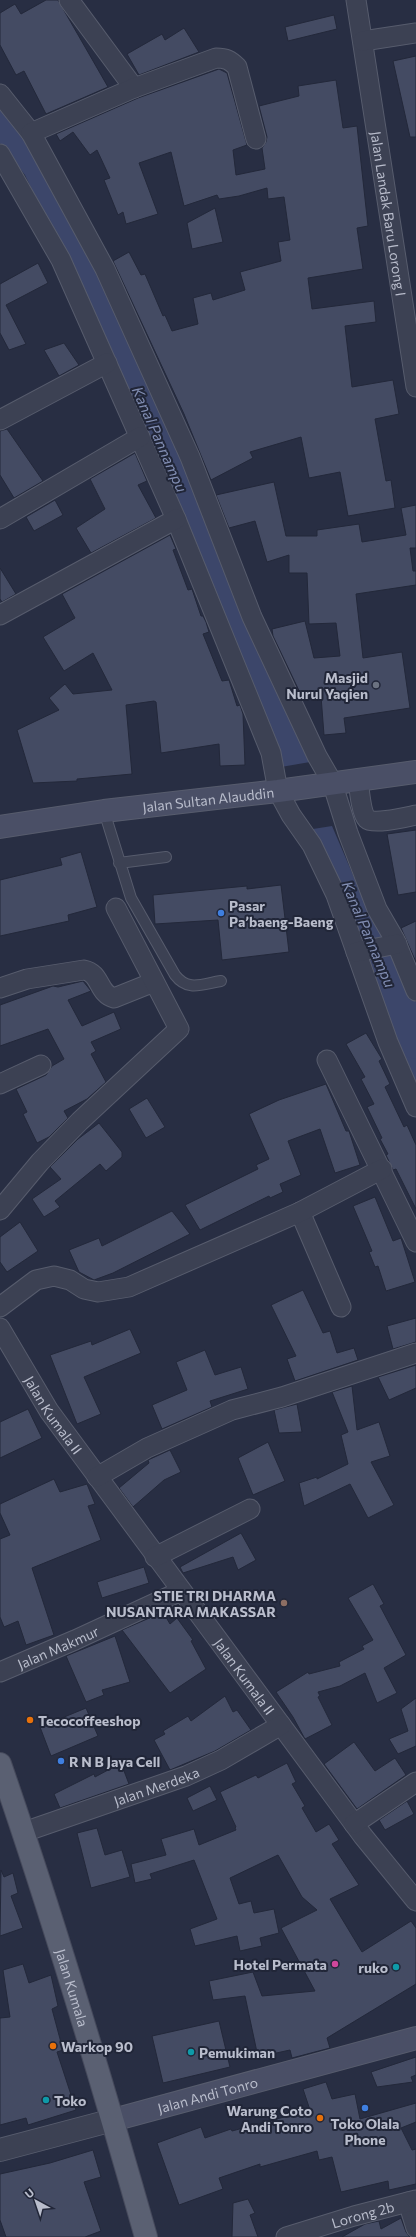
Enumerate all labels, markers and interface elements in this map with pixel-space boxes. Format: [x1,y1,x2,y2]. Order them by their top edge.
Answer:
street label: Jalan Landak Baru Lorong I [368,130,410,297]
water label: Kanal Pannampu [129,383,192,495]
place label: Masjid Nurul Yaqien [286,669,368,702]
marker: Masjid Nurul Yaqien [371,680,381,690]
street label: Jalan Sultan Alauddin [141,783,275,815]
water label: Kanal Pannampu [339,878,400,990]
place label: Pasar Paʼbaeng-Baeng [229,897,334,930]
marker: Pasar Paʼbaeng-Baeng [216,908,226,918]
street label: Jalan Kumala II [21,1372,86,1457]
place label: STIE TRI DHARMA NUSANTARA MAKASSAR [106,1587,276,1620]
marker: STIE TRI DHARMA NUSANTARA MAKASSAR [279,1598,289,1608]
street label: Jalan Makmur [15,1622,102,1672]
street label: Jalan Kumala II [211,1634,279,1718]
place label: Tecocoffeeshop [38,1712,140,1729]
marker: Tecocoffeeshop [25,1715,35,1725]
place label: R N B Jaya Cell [69,1753,160,1770]
marker: R N B Jaya Cell [56,1756,66,1766]
street label: Jalan Merdeka [111,1763,202,1809]
street label: Jalan Kumala [53,1946,93,2028]
place label: Hotel Permata [234,1956,327,1973]
marker: Hotel Permata [330,1959,340,1969]
place label: ruko [358,1959,388,1976]
marker: ruko [391,1962,401,1972]
place label: Warkop 90 [61,2038,133,2055]
marker: Warkop 90 [48,2041,58,2051]
place label: Pemukiman [199,2044,275,2061]
marker: Pemukiman [186,2047,196,2057]
street label: Jalan Andi Tonro [156,2073,260,2116]
place label: Toko [54,2092,86,2109]
marker: Toko [41,2095,51,2105]
place label: Warung Coto Andi Tonro [226,2102,312,2135]
marker: Toko Olala Phone [360,2103,370,2113]
marker: Warung Coto Andi Tonro [315,2113,325,2123]
place label: Toko Olala Phone [331,2115,399,2148]
north arrow [16,2181,56,2221]
text: U [22,2185,36,2201]
street label: Lorong 2b [329,2198,396,2231]

